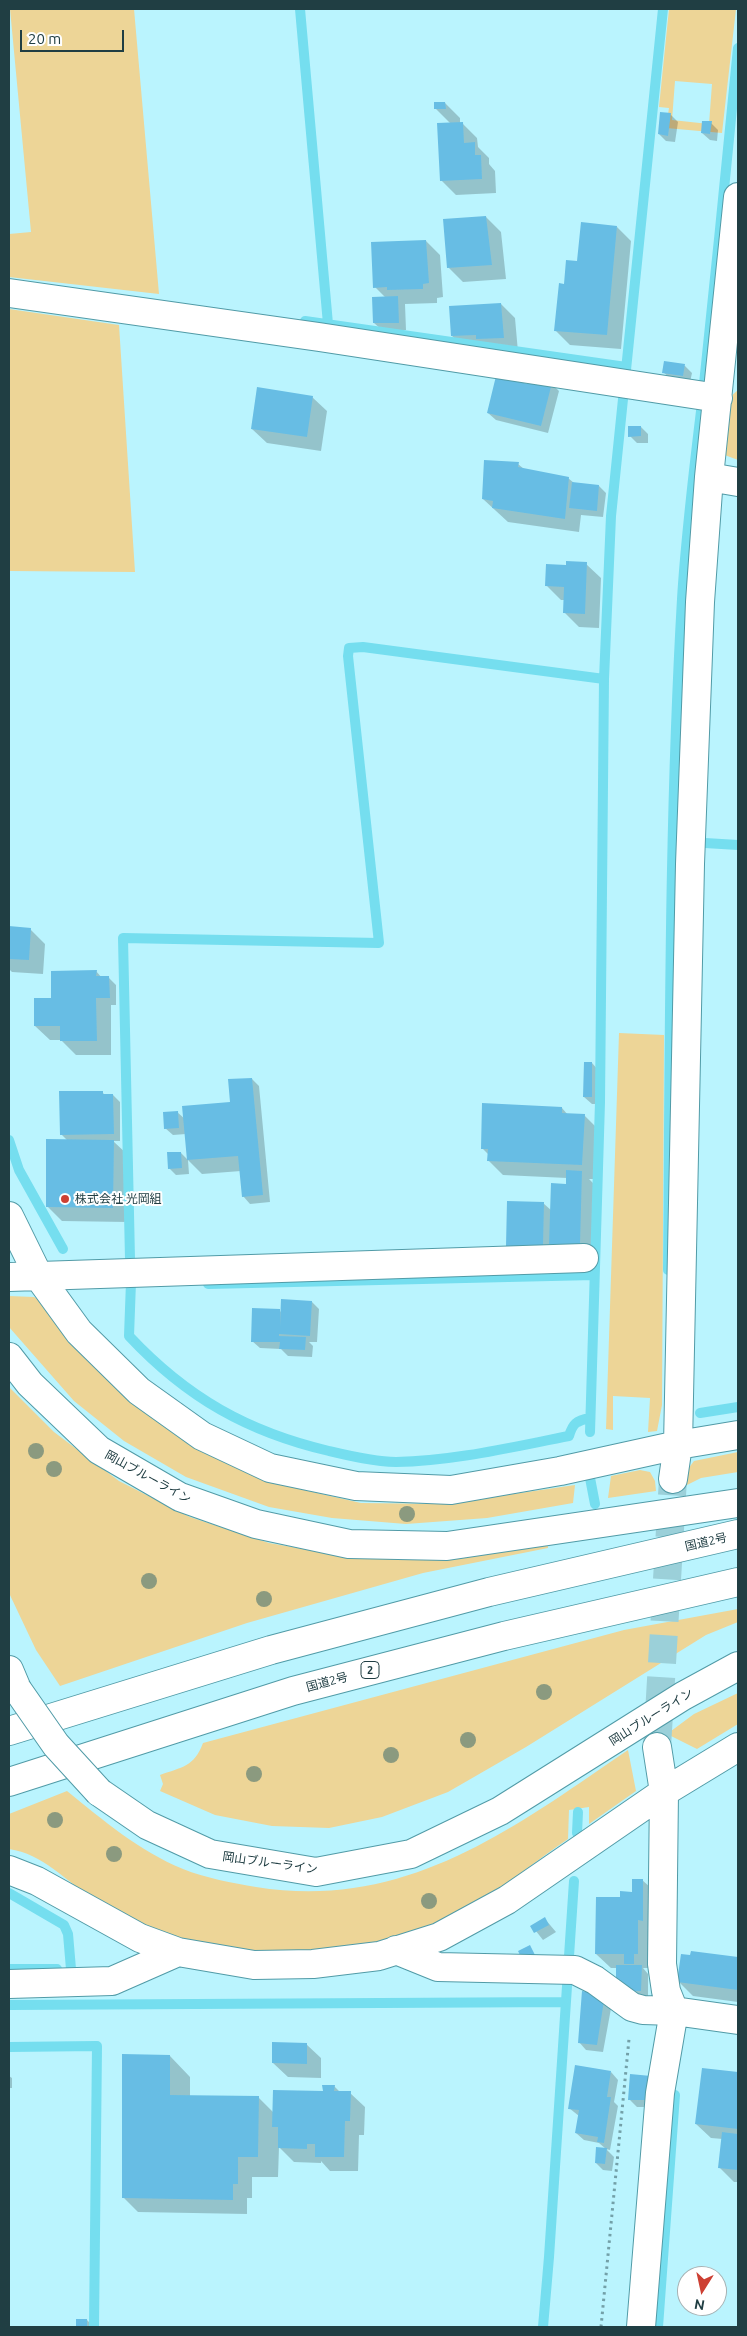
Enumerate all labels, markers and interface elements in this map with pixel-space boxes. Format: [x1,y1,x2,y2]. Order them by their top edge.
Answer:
scale bar [22,20,126,52]
text: 20 m [28,30,61,47]
place label: 株式会社 光岡組 [75,1192,162,1206]
marker: 株式会社 光岡組 [59,1193,71,1205]
street label: 岡山ブルーライン [103,1447,193,1507]
street label: 国道2号 [684,1530,728,1554]
road number: 2 [361,1662,379,1678]
street label: 国道2号 [304,1670,350,1694]
street label: 岡山ブルーライン [606,1685,696,1749]
street label: 岡山ブルーライン [221,1849,319,1877]
north arrow [677,2266,727,2316]
text: N [693,2296,706,2314]

